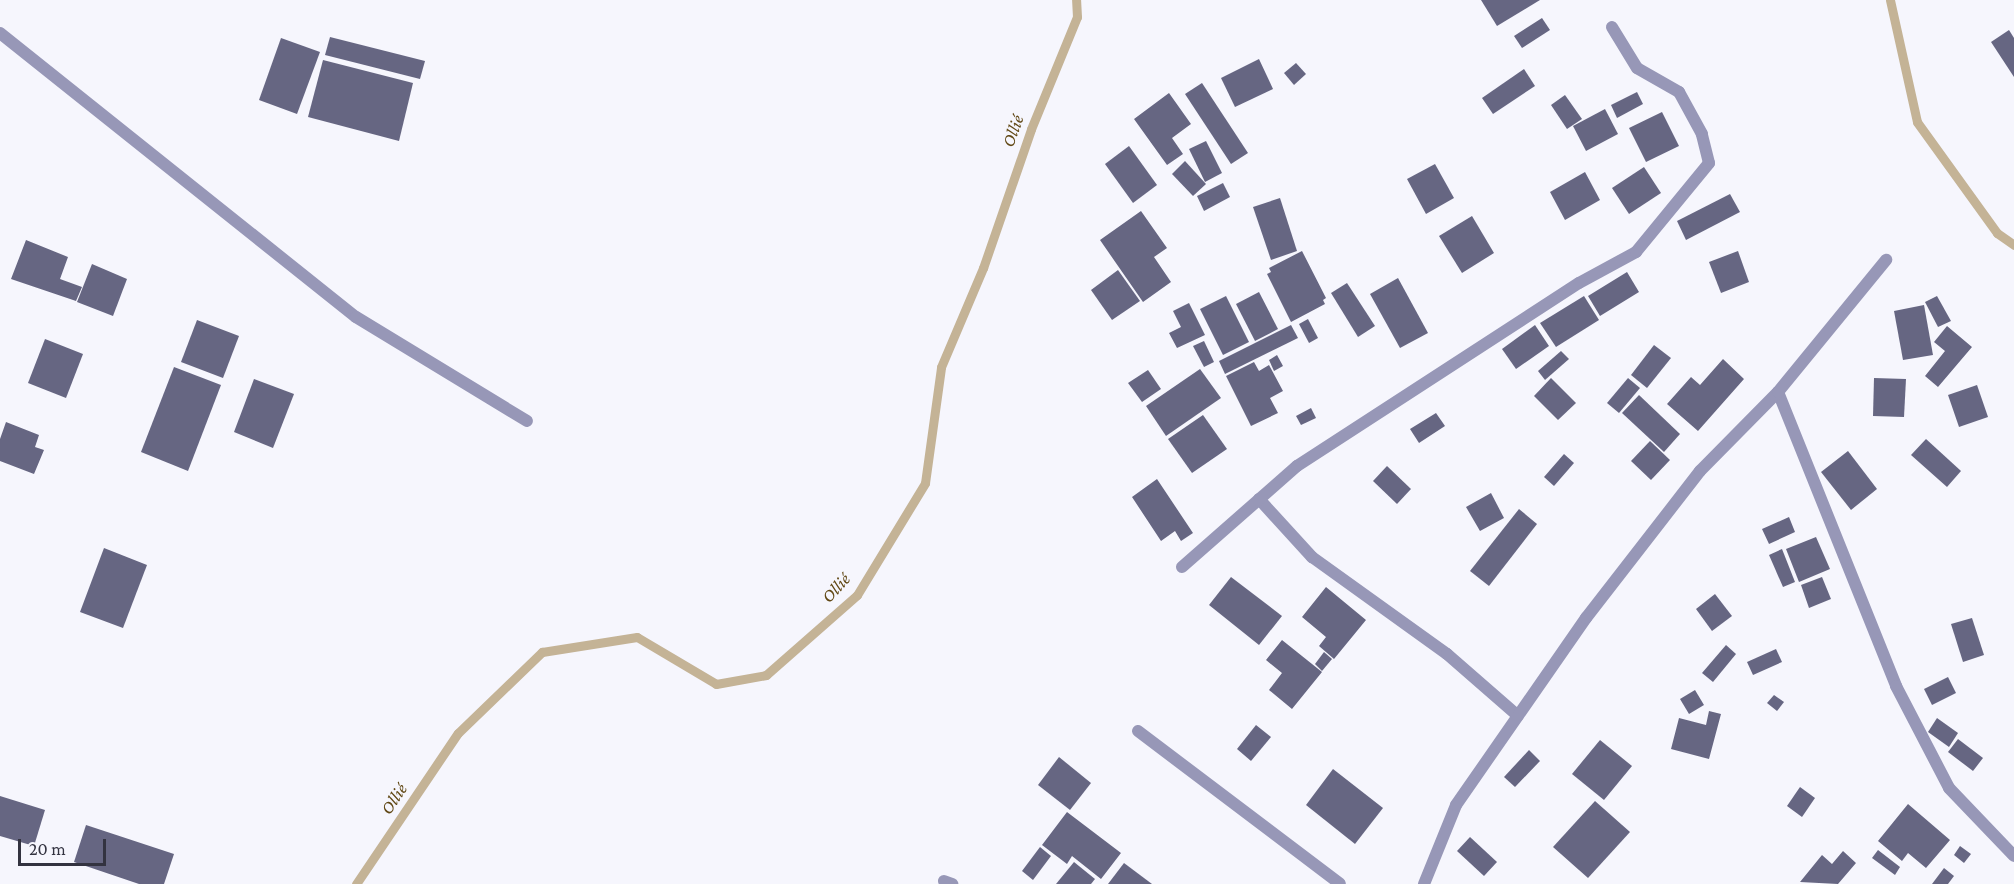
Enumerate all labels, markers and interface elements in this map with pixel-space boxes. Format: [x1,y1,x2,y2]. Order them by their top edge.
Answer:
water label: Ollié [997,112,1029,150]
water label: Ollié [817,569,855,607]
water label: Ollié [376,779,412,819]
scale bar [21,827,110,865]
text: 20 m [29,839,66,859]

